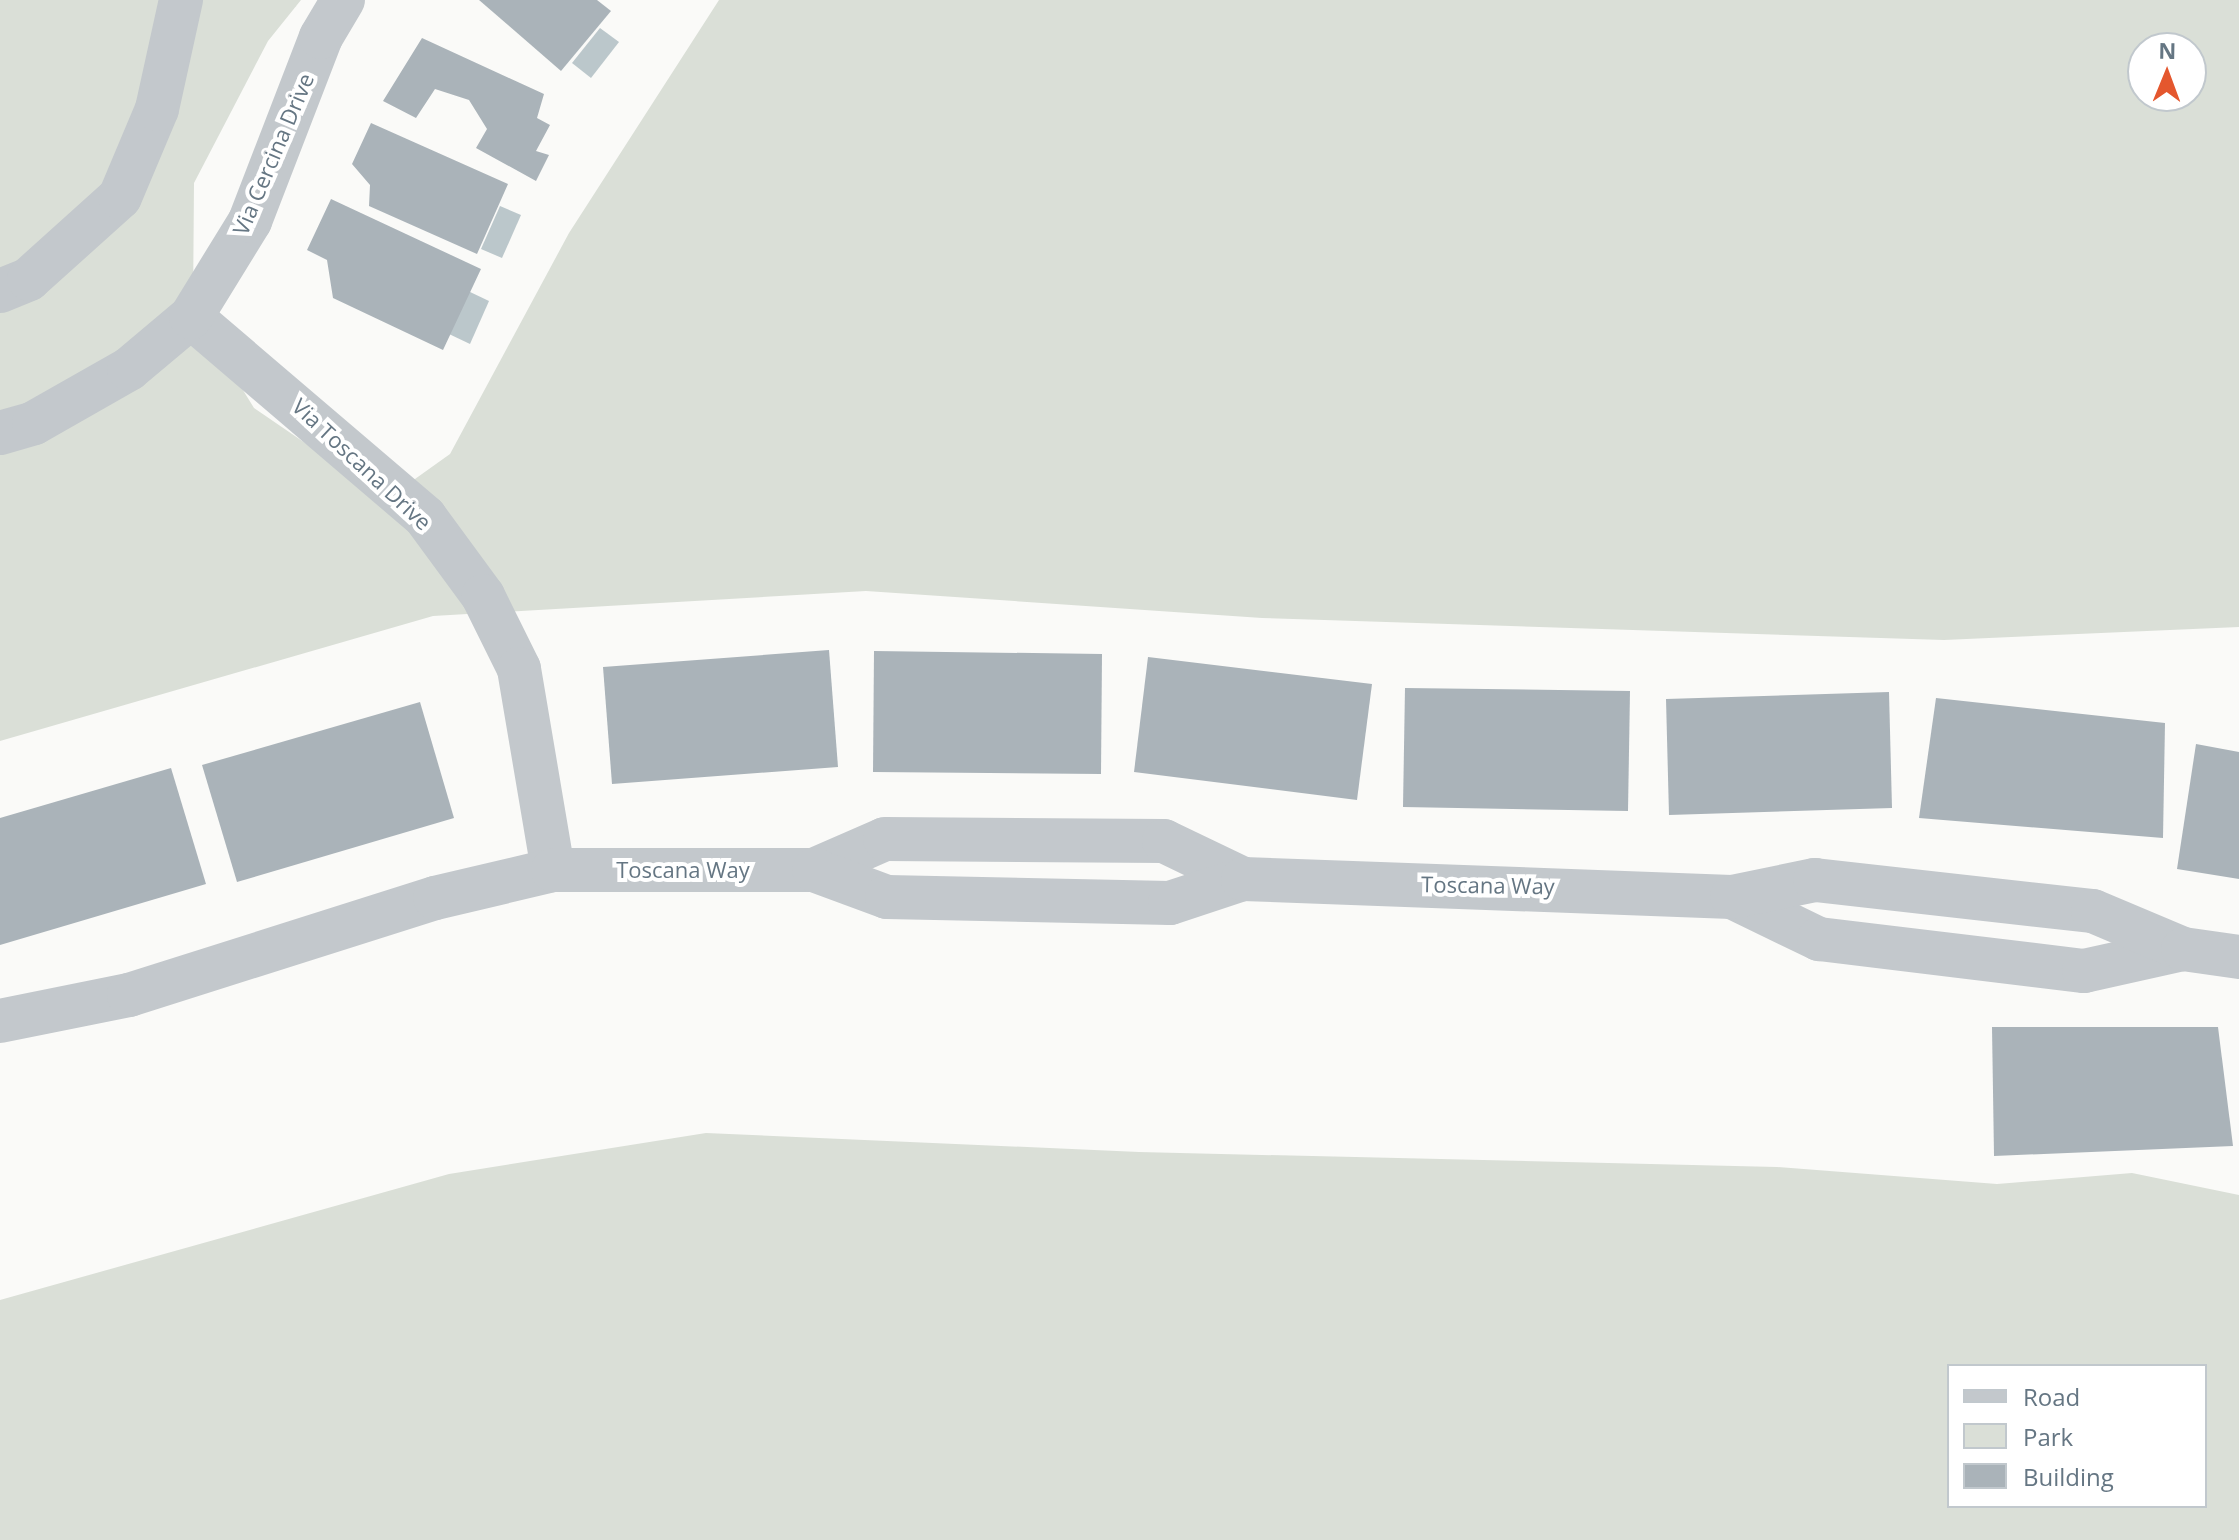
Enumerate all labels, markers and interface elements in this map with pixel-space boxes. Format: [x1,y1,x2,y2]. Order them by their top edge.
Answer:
north arrow [2127,32,2207,112]
text: N [2158,35,2177,65]
street label: Via Cercina Drive [227,69,319,239]
street label: Via Toscana Drive [287,393,437,535]
street label: Toscana Way [616,857,750,883]
street label: Toscana Way [1421,871,1555,899]
legend [1947,1364,2207,1508]
text: Road [2023,1380,2080,1413]
text: Park [2023,1420,2073,1453]
text: Building [2023,1460,2114,1493]

